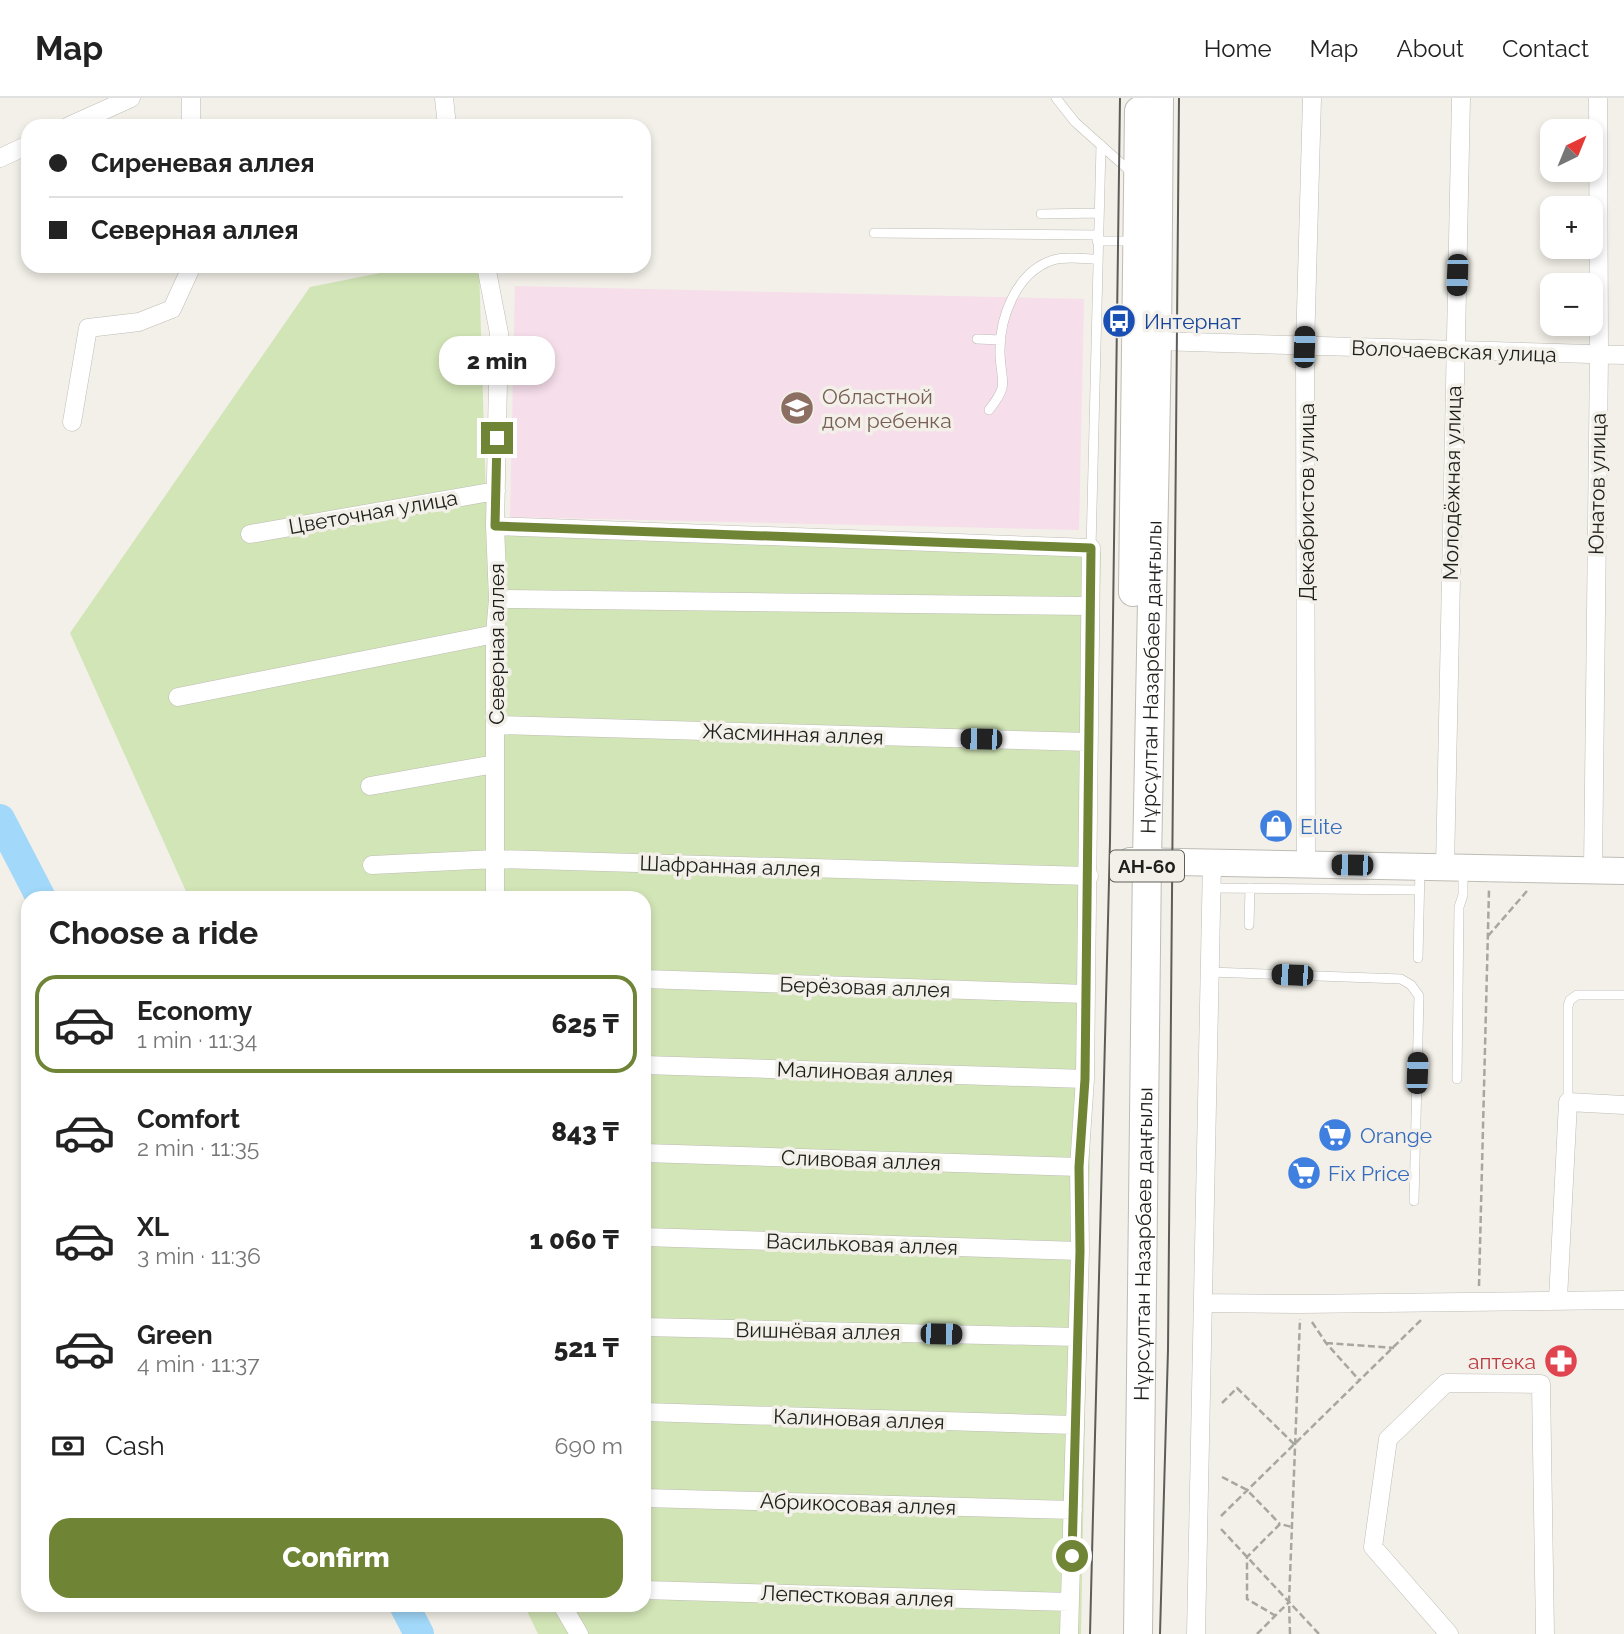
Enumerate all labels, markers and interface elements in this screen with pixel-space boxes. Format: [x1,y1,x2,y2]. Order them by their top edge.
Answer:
text: Map [35,29,103,68]
text: Home [1204,34,1272,63]
text: Map [1310,34,1358,63]
text: About [1396,34,1464,63]
text: Contact [1502,34,1589,63]
north arrow [1540,119,1603,182]
map controls [1540,119,1603,336]
text: Сиреневая аллея [91,148,315,178]
button: + [1540,196,1603,259]
text: Северная аллея [91,215,299,245]
car [1446,254,1469,296]
button: − [1540,273,1603,336]
bus stop icon: Интернат [1100,302,1138,340]
place label: Интернат [1144,309,1241,334]
car [1293,326,1316,368]
street label: Волочаевская улица [1351,335,1557,367]
callout: 2 min [439,336,555,386]
text: 2 min [467,347,527,374]
place label: Областной дом ребенка [822,384,952,433]
street label: Молодёжная улица [1438,385,1466,581]
school or university icon: Областной дом ребенка [778,389,816,427]
street label: Декабристов улица [1294,403,1319,601]
street label: Юнатов улица [1583,413,1611,555]
route end [481,422,513,454]
street label: Цветочная улица [287,485,459,539]
street label: Нұрсұлтан Назарбаев даңғылы [1135,520,1166,834]
street label: Северная аллея [484,563,509,725]
street label: Жасминная аллея [702,718,884,750]
car [960,728,1003,750]
shop icon: Elite [1257,807,1295,845]
place label: Elite [1300,814,1342,839]
street label: Шафранная аллея [639,850,821,882]
road number: АН-60 [1110,850,1184,881]
car [1331,854,1374,876]
text: Choose a ride [49,914,258,951]
car [1271,964,1314,986]
street label: Берёзовая аллея [779,972,951,1002]
icon: car [53,993,116,1056]
text: Economy [137,996,252,1026]
text: 625 ₸ [551,1009,619,1039]
text: 1 min · 11:34 [137,1026,257,1053]
car [1406,1052,1429,1094]
street label: Малиновая аллея [776,1056,954,1088]
street label: Нұрсұлтан Назарбаев даңғылы [1128,1087,1157,1401]
icon: car [53,1101,116,1164]
text: Comfort [137,1104,240,1134]
supermarket icon: Orange [1316,1116,1354,1154]
text: 843 ₸ [551,1117,619,1147]
place label: Orange [1360,1123,1432,1148]
text: 2 min · 11:35 [137,1134,259,1161]
street label: Сливовая аллея [781,1145,941,1175]
supermarket icon: Fix Price [1285,1154,1323,1192]
place label: Fix Price [1328,1161,1410,1186]
icon: car [53,1209,116,1272]
text: XL [137,1212,169,1242]
text: 1 060 ₸ [530,1225,619,1255]
street label: Васильковая аллея [766,1228,958,1260]
text: 3 min · 11:36 [137,1242,261,1269]
icon: car [53,1317,116,1380]
street label: Вишнёвая аллея [735,1317,901,1345]
text: Green [137,1320,213,1350]
car [920,1323,963,1345]
text: 521 ₸ [554,1333,619,1363]
pharmacy icon: аптека [1542,1342,1580,1380]
place label: аптека [1468,1349,1536,1374]
text: 4 min · 11:37 [137,1350,260,1377]
street label: Калиновая аллея [773,1404,945,1434]
icon: cash [49,1427,87,1465]
text: Cash [105,1431,165,1461]
text: 690 m [555,1432,623,1459]
street label: Абрикосовая аллея [759,1488,957,1520]
button: Confirm [49,1518,623,1598]
route start [1056,1540,1088,1572]
street label: Лепестковая аллея [760,1580,954,1612]

